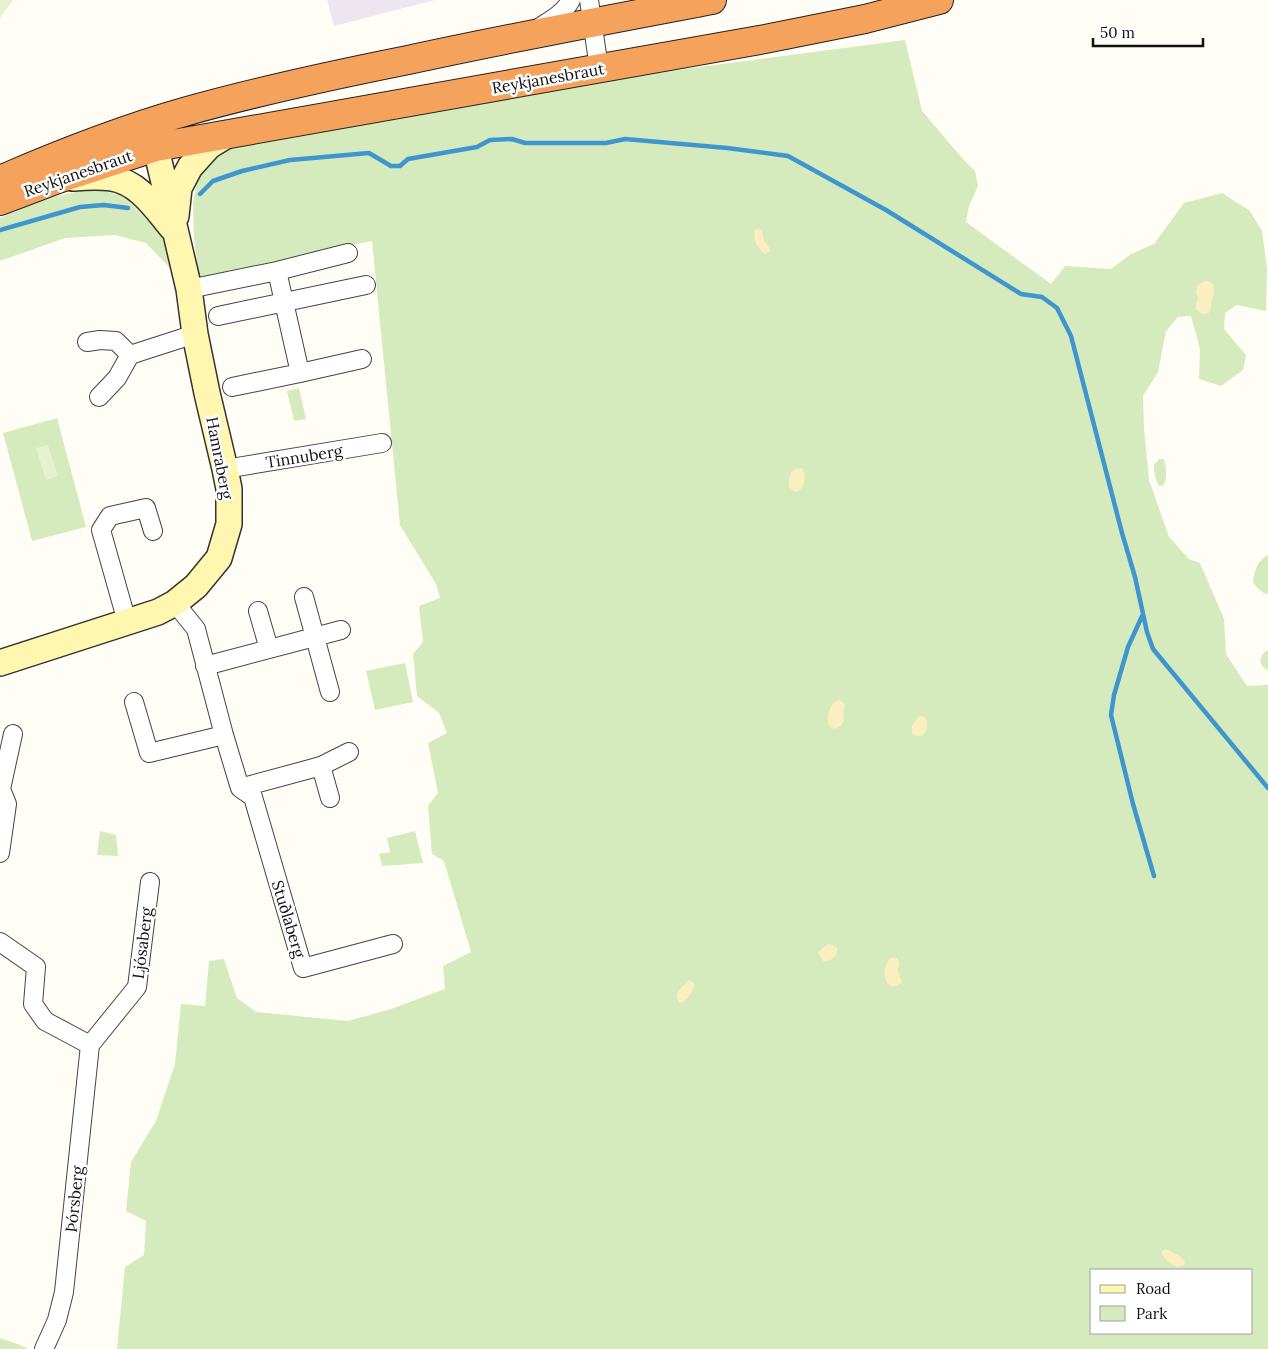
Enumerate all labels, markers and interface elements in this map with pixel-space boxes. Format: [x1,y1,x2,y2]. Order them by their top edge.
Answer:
scale bar [1093,15,1203,47]
text: 50 m [1100,23,1135,42]
street label: Reykjanesbraut [490,58,607,98]
street label: Reykjanesbraut [21,145,136,201]
street label: Hamraberg [202,415,238,502]
street label: Tinnuberg [264,440,345,472]
street label: Stuðlaberg [268,878,311,961]
street label: Ljósaberg [128,905,156,980]
street label: Þórsberg [61,1164,88,1233]
legend [1090,1269,1253,1334]
text: Road [1136,1279,1171,1298]
text: Park [1136,1304,1167,1323]

